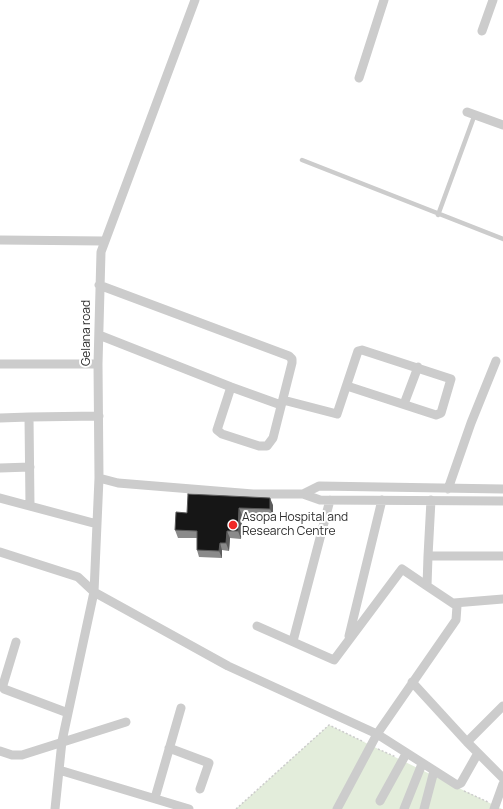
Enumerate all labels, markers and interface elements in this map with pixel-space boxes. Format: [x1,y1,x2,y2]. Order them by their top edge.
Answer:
street label: Gelana road [80,300,94,366]
place label: Asopa Hospital and Research Centre [242,511,348,539]
marker: Asopa Hospital and Research Centre [227,519,239,531]

